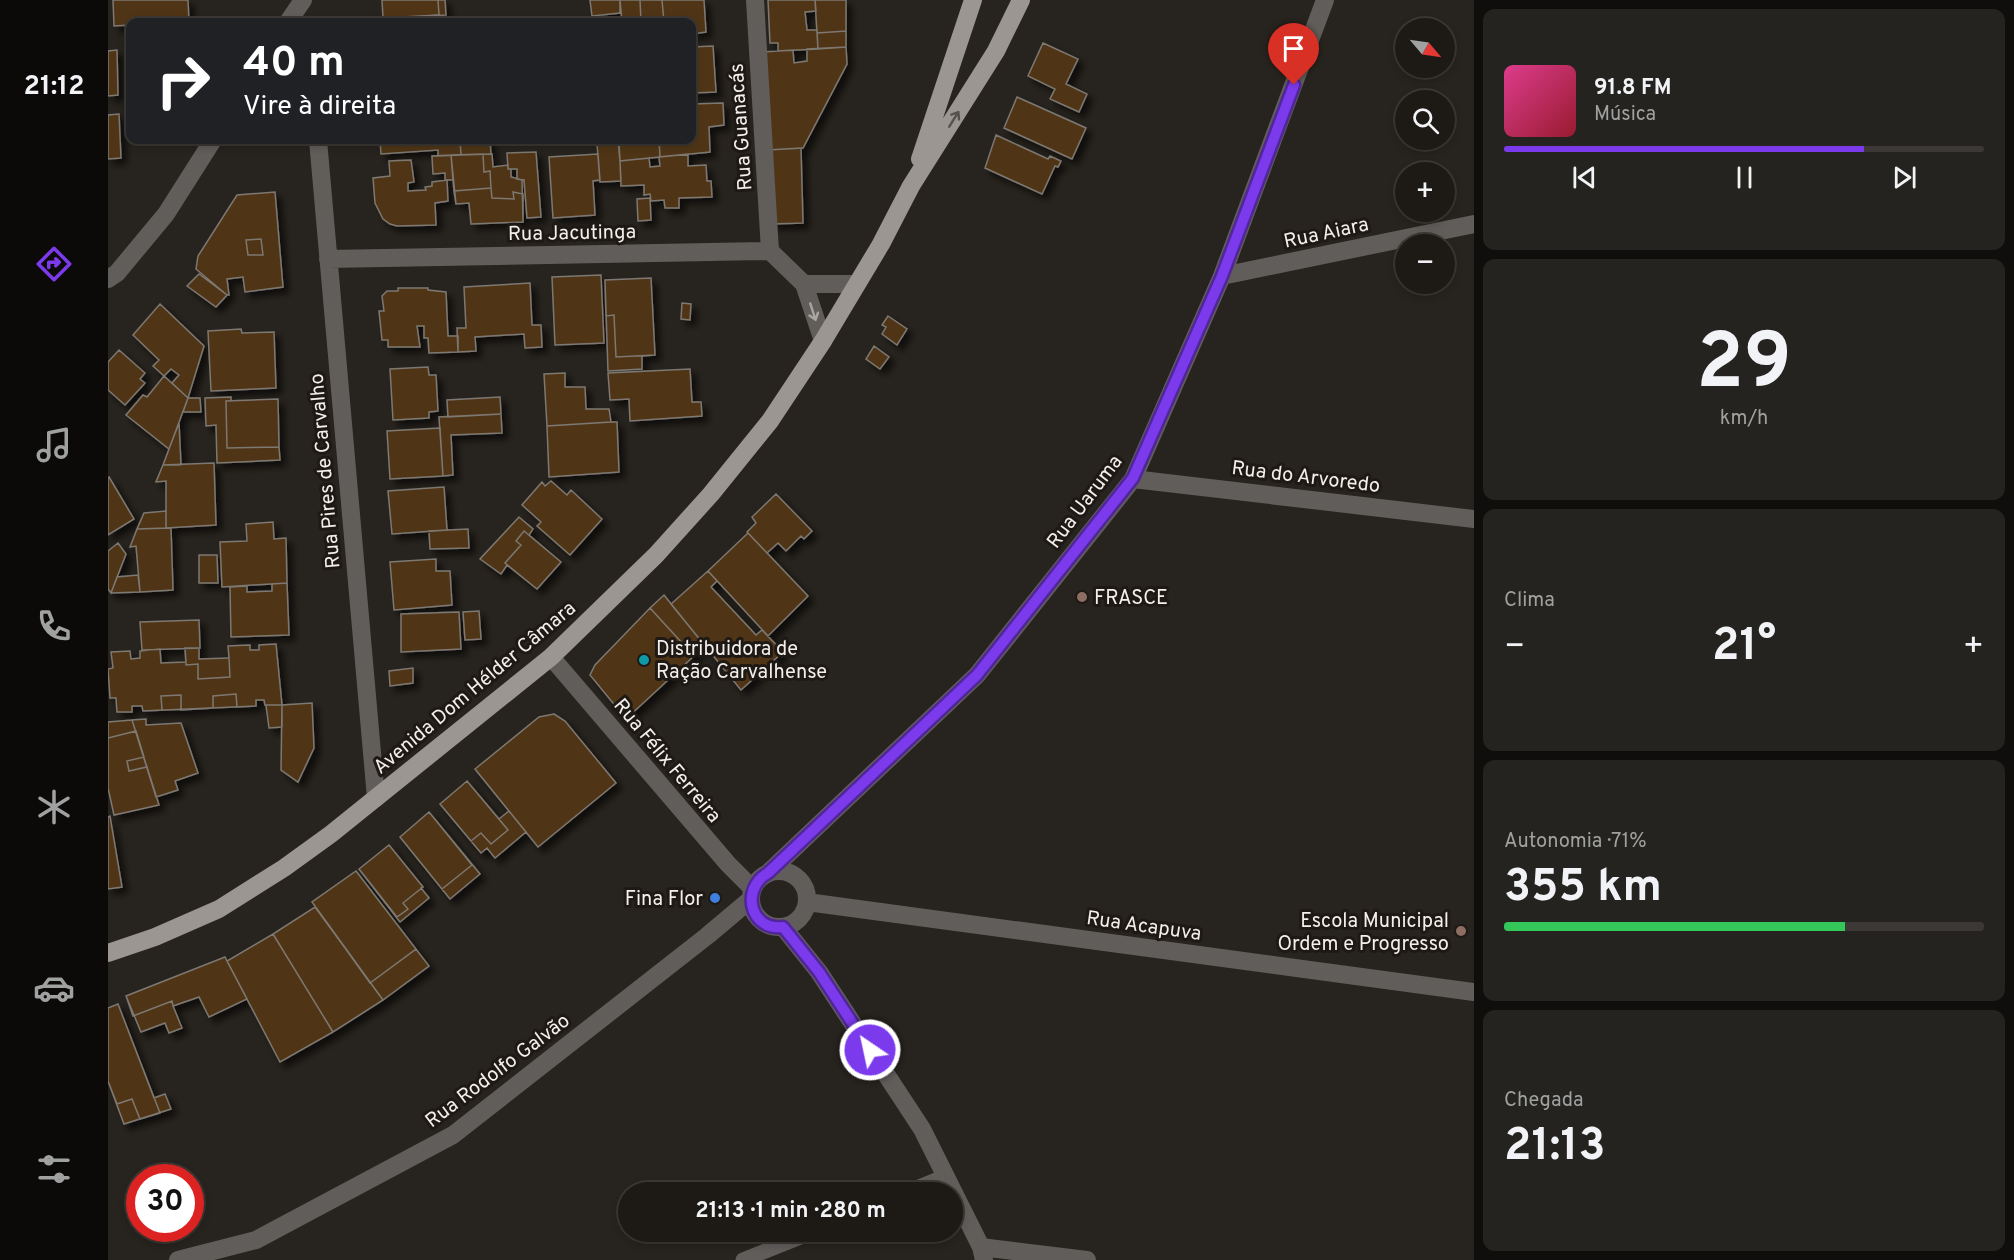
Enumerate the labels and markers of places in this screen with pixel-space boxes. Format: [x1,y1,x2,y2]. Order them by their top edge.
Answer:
pin [1268,23,1319,85]
place label: FRASCE [1094,586,1168,612]
marker: FRASCE [1075,590,1089,604]
place label: Distribuidora de Ração Carvalhense [656,637,827,686]
marker: Distribuidora de Ração Carvalhense [637,653,651,667]
place label: Fina Flor [625,887,703,913]
marker: Fina Flor [708,891,722,905]
place label: Escola Municipal Ordem e Progresso [1277,909,1449,958]
marker: Escola Municipal Ordem e Progresso [1454,924,1468,938]

